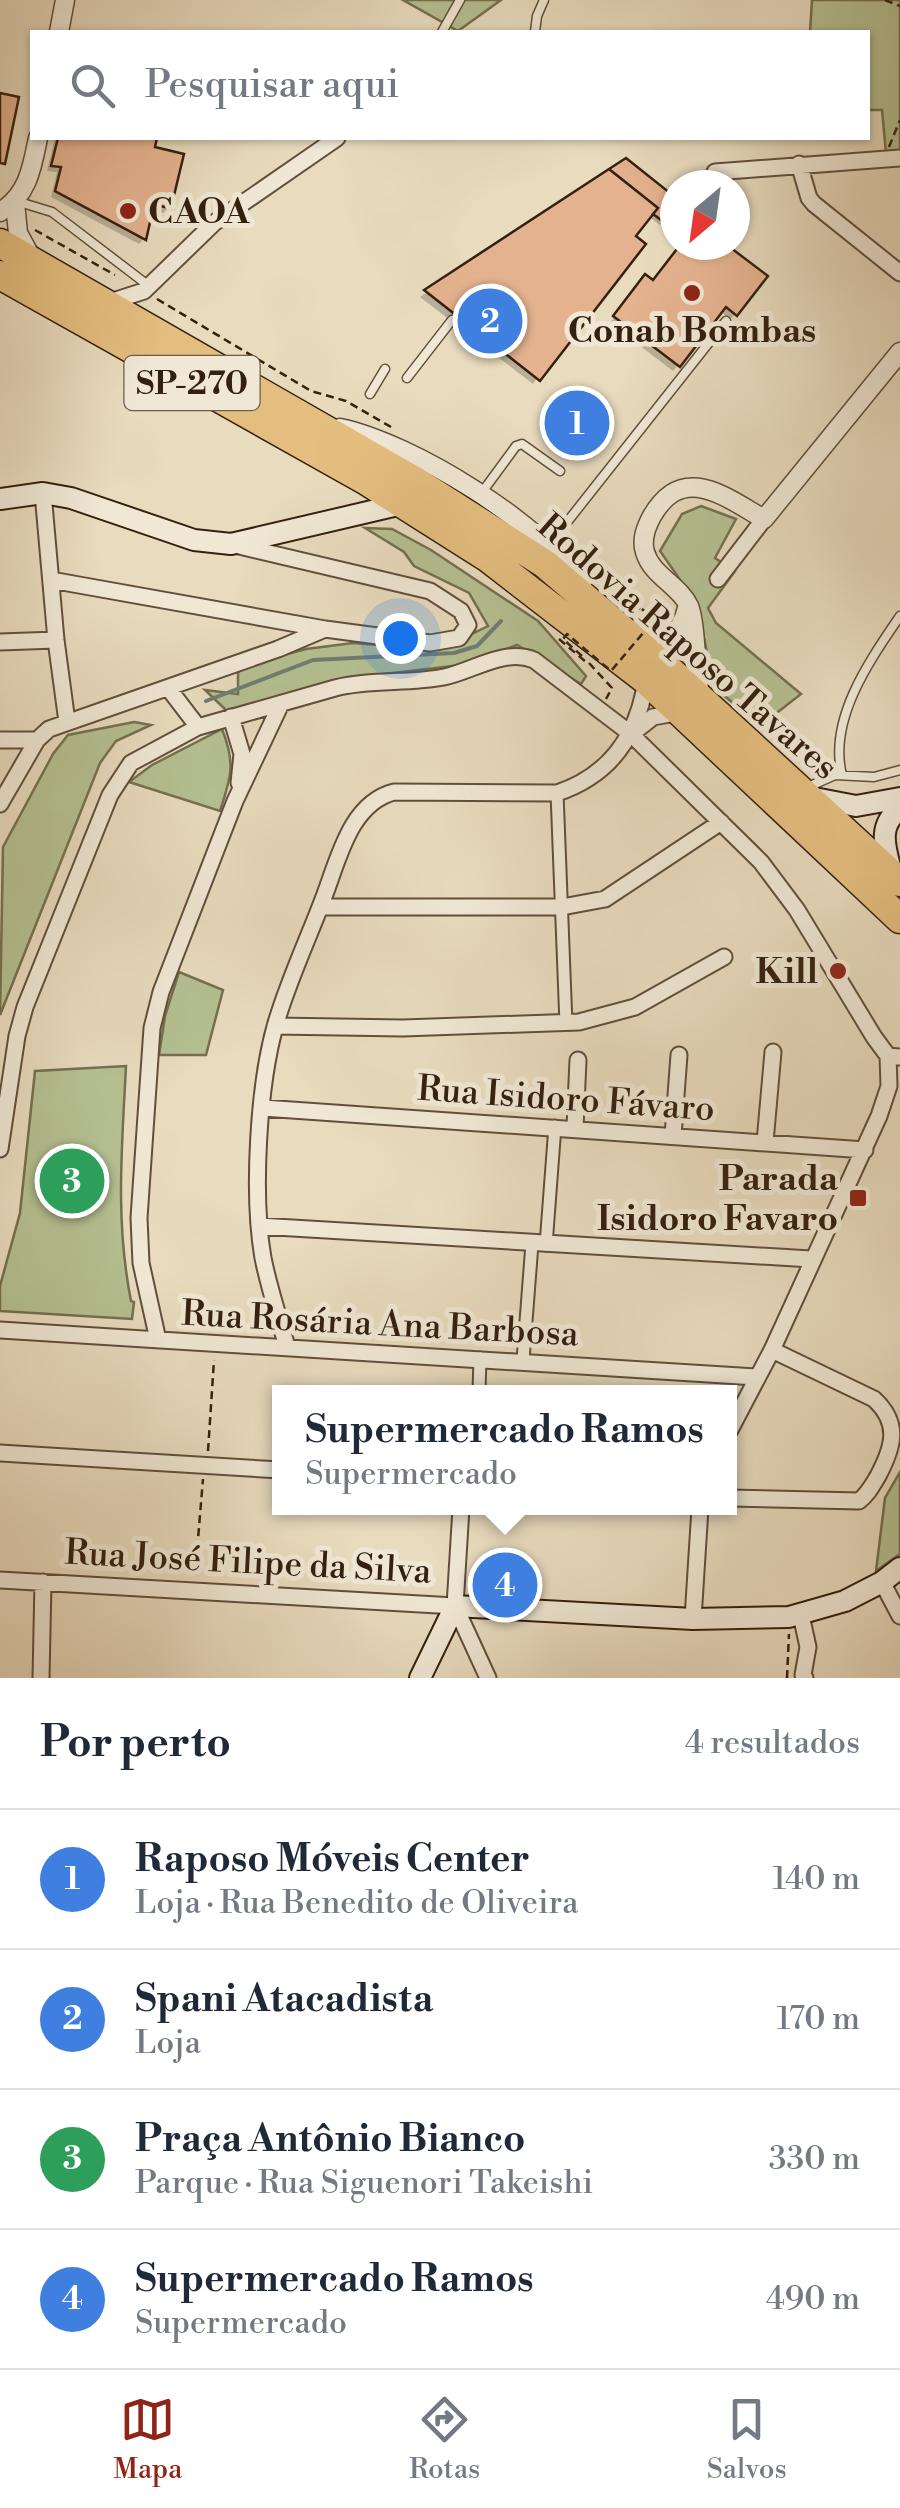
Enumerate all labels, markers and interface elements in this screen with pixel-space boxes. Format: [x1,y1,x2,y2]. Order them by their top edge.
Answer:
search box [30,30,870,140]
icon: search [65,58,120,113]
text: Pesquisar aqui [145,62,399,109]
north arrow [660,170,750,260]
place label: CAOA [148,191,250,234]
marker: CAOA [117,200,139,222]
marker: Conab Bombas [681,282,703,304]
pin: 2 [458,284,522,358]
place label: Conab Bombas [568,310,816,353]
road number: SP-270 [124,356,260,410]
pin: 1 [544,386,610,460]
street label: Rodovia Raposo Tavares [528,505,846,789]
your location [375,613,426,664]
place label: Kill [755,951,818,994]
marker: Kill [827,960,849,982]
street label: Rua Isidoro Fávaro [416,1068,716,1131]
pin: 3 [40,1144,104,1218]
place label: Parada Isidoro Favaro [597,1158,839,1241]
marker: Parada Isidoro Favaro [847,1187,869,1209]
street label: Rua Rosária Ana Barbosa [180,1293,580,1356]
popup [272,1385,737,1515]
text: Supermercado Ramos [305,1407,704,1454]
text: Supermercado [305,1454,517,1494]
street label: Rua José Filipe da Silva [63,1531,433,1594]
pin: 4 [472,1548,538,1622]
text: Por perto [40,1717,231,1770]
text: 4 resultados [685,1723,860,1763]
text: Raposo Móveis Center [135,1836,530,1883]
text: 1 [65,1859,80,1899]
text: 140 m [773,1859,860,1899]
text: Loja · Rua Benedito de Oliveira [135,1883,578,1923]
text: Spani Atacadista [135,1976,433,2023]
text: 2 [62,1999,83,2039]
text: 170 m [777,1999,860,2039]
text: Loja [135,2023,201,2063]
text: Praça Antônio Bianco [135,2116,525,2163]
text: 3 [63,2139,82,2179]
text: 330 m [769,2139,860,2179]
text: Parque · Rua Siguenori Takeishi [135,2163,593,2203]
text: Supermercado Ramos [135,2256,534,2303]
text: 4 [62,2279,83,2319]
text: 490 m [766,2279,860,2319]
text: Supermercado [135,2303,347,2343]
tab: Mapa [113,2392,182,2487]
tab: Rotas [409,2392,480,2487]
tab: Salvos [707,2392,787,2487]

